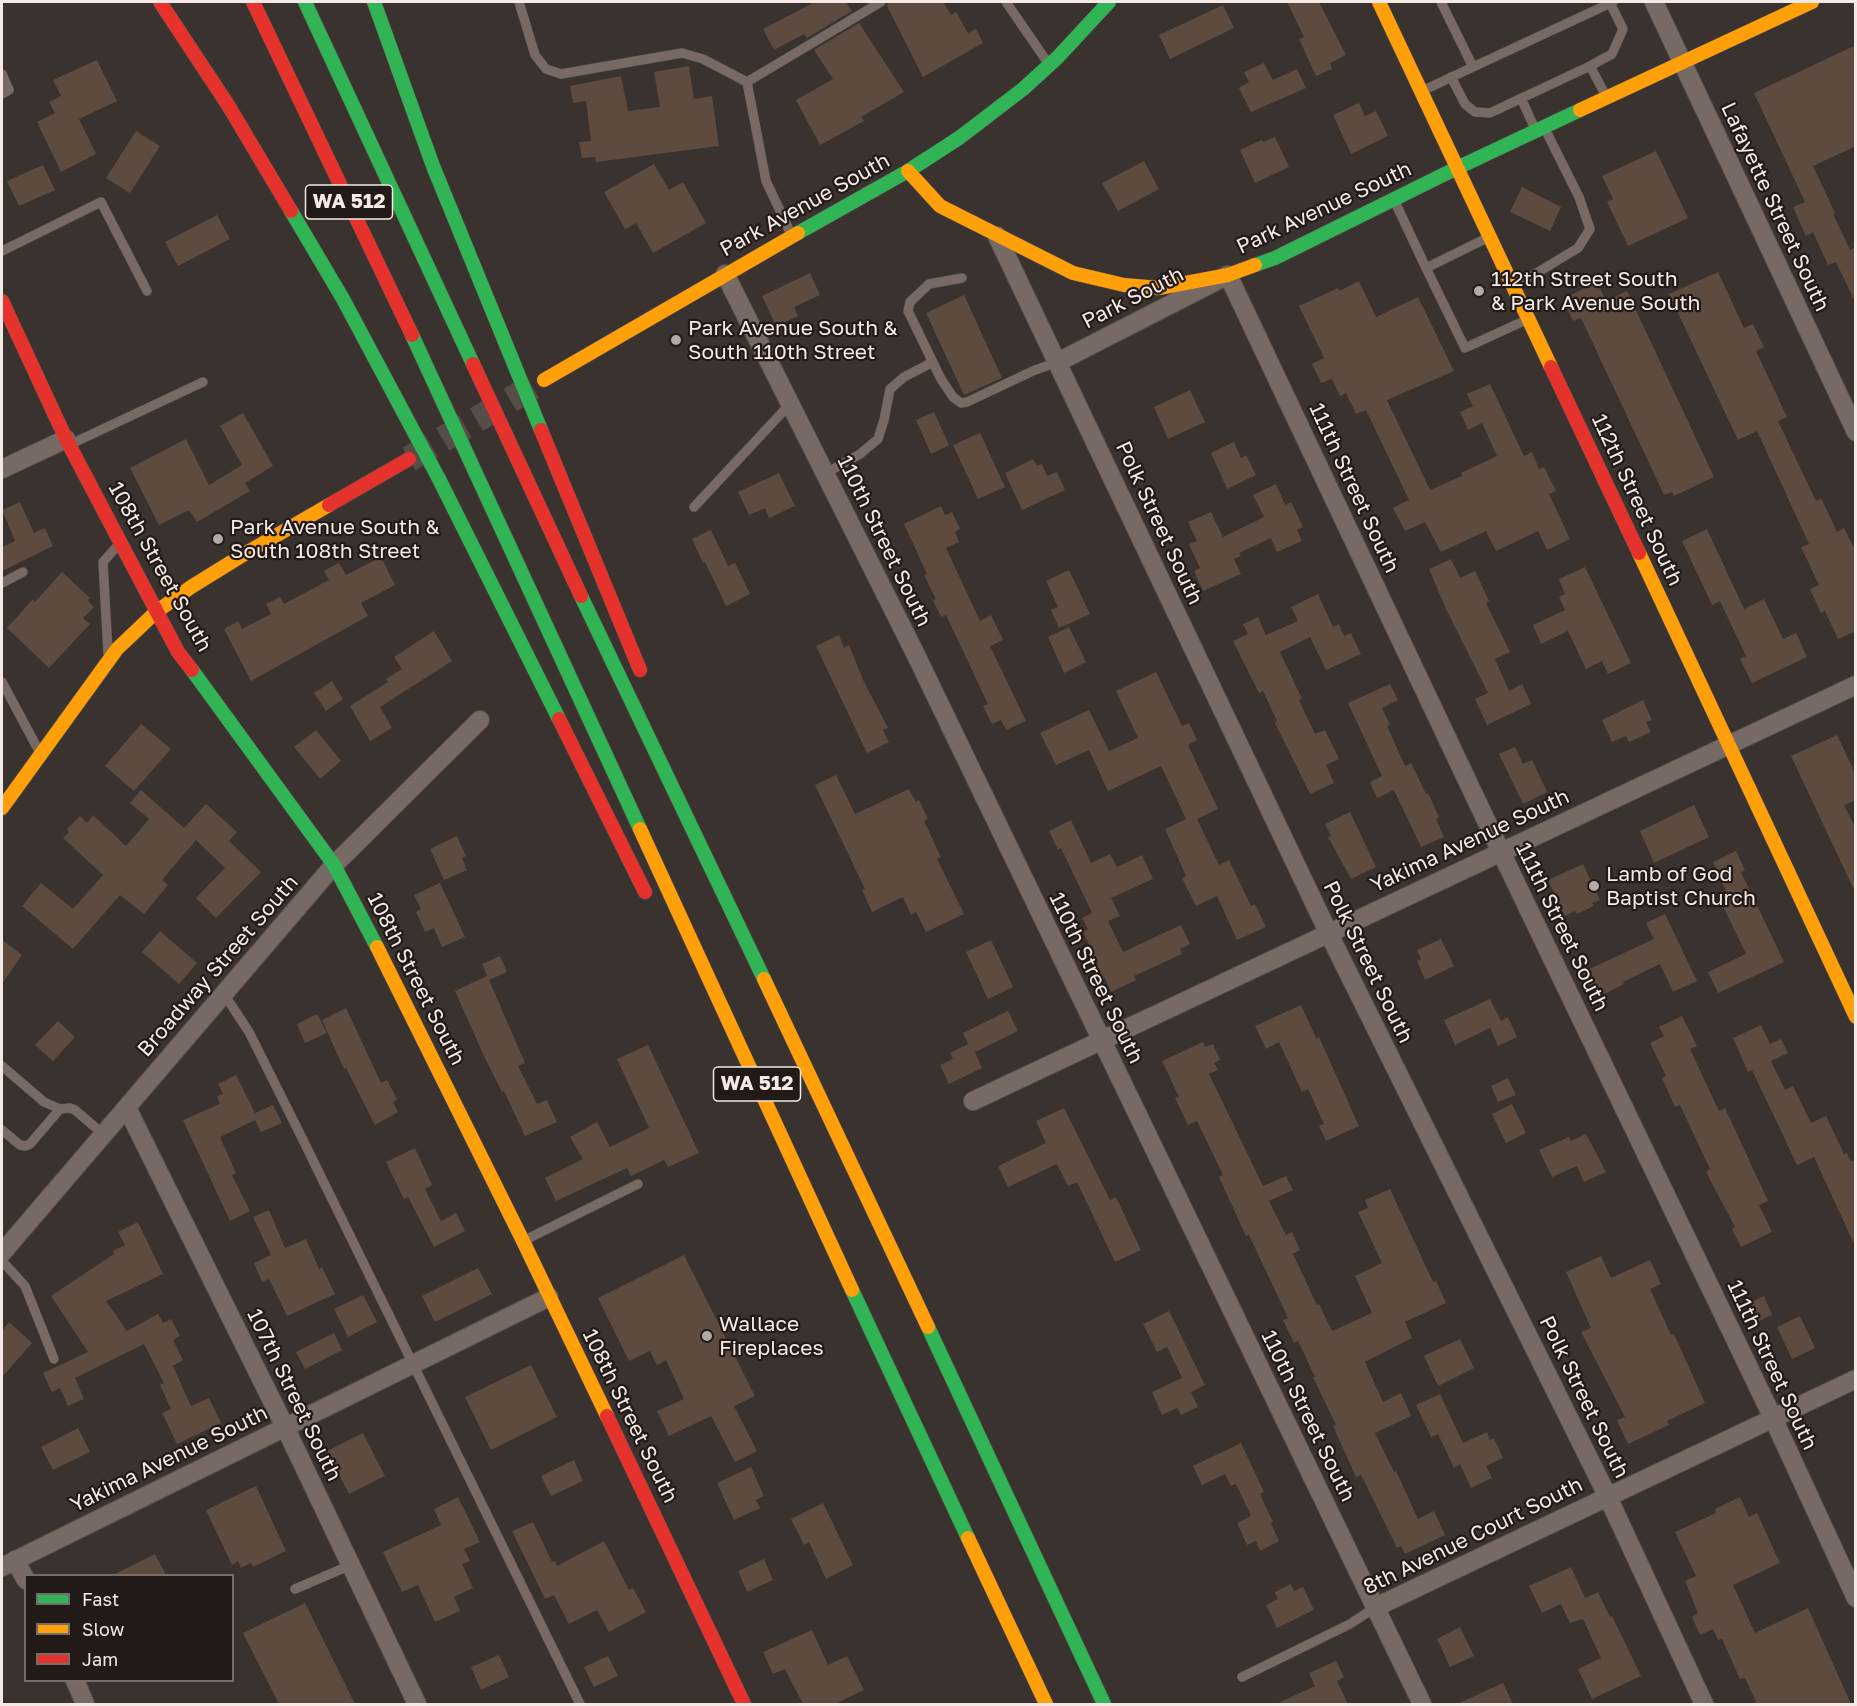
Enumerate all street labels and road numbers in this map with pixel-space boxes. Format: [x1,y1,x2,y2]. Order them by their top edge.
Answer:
street label: Lafayette Street South [1715,98,1835,316]
street label: Park Avenue South [716,148,894,262]
street label: Park Avenue South [1233,156,1415,260]
road number: WA 512 [306,185,392,219]
street label: Park South [1078,262,1188,334]
street label: 111th Street South [1304,399,1404,577]
street label: 112th Street South [1586,410,1688,590]
street label: Polk Street South [1110,437,1208,609]
street label: 110th Street South [832,451,936,631]
street label: 108th Street South [103,478,217,656]
street label: Yakima Avenue South [1367,784,1573,898]
street label: 111th Street South [1510,839,1614,1015]
street label: Broadway Street South [132,870,304,1062]
street label: Polk Street South [1318,877,1418,1047]
street label: 110th Street South [1044,888,1148,1068]
street label: 108th Street South [362,889,470,1069]
road number: WA 512 [714,1067,801,1101]
street label: 111th Street South [1722,1276,1822,1454]
street label: 107th Street South [241,1305,347,1485]
street label: Polk Street South [1534,1312,1634,1482]
street label: 108th Street South [577,1325,683,1507]
street label: 110th Street South [1256,1326,1360,1506]
street label: Yakima Avenue South [66,1400,272,1518]
street label: 8th Avenue Court South [1359,1472,1587,1600]

